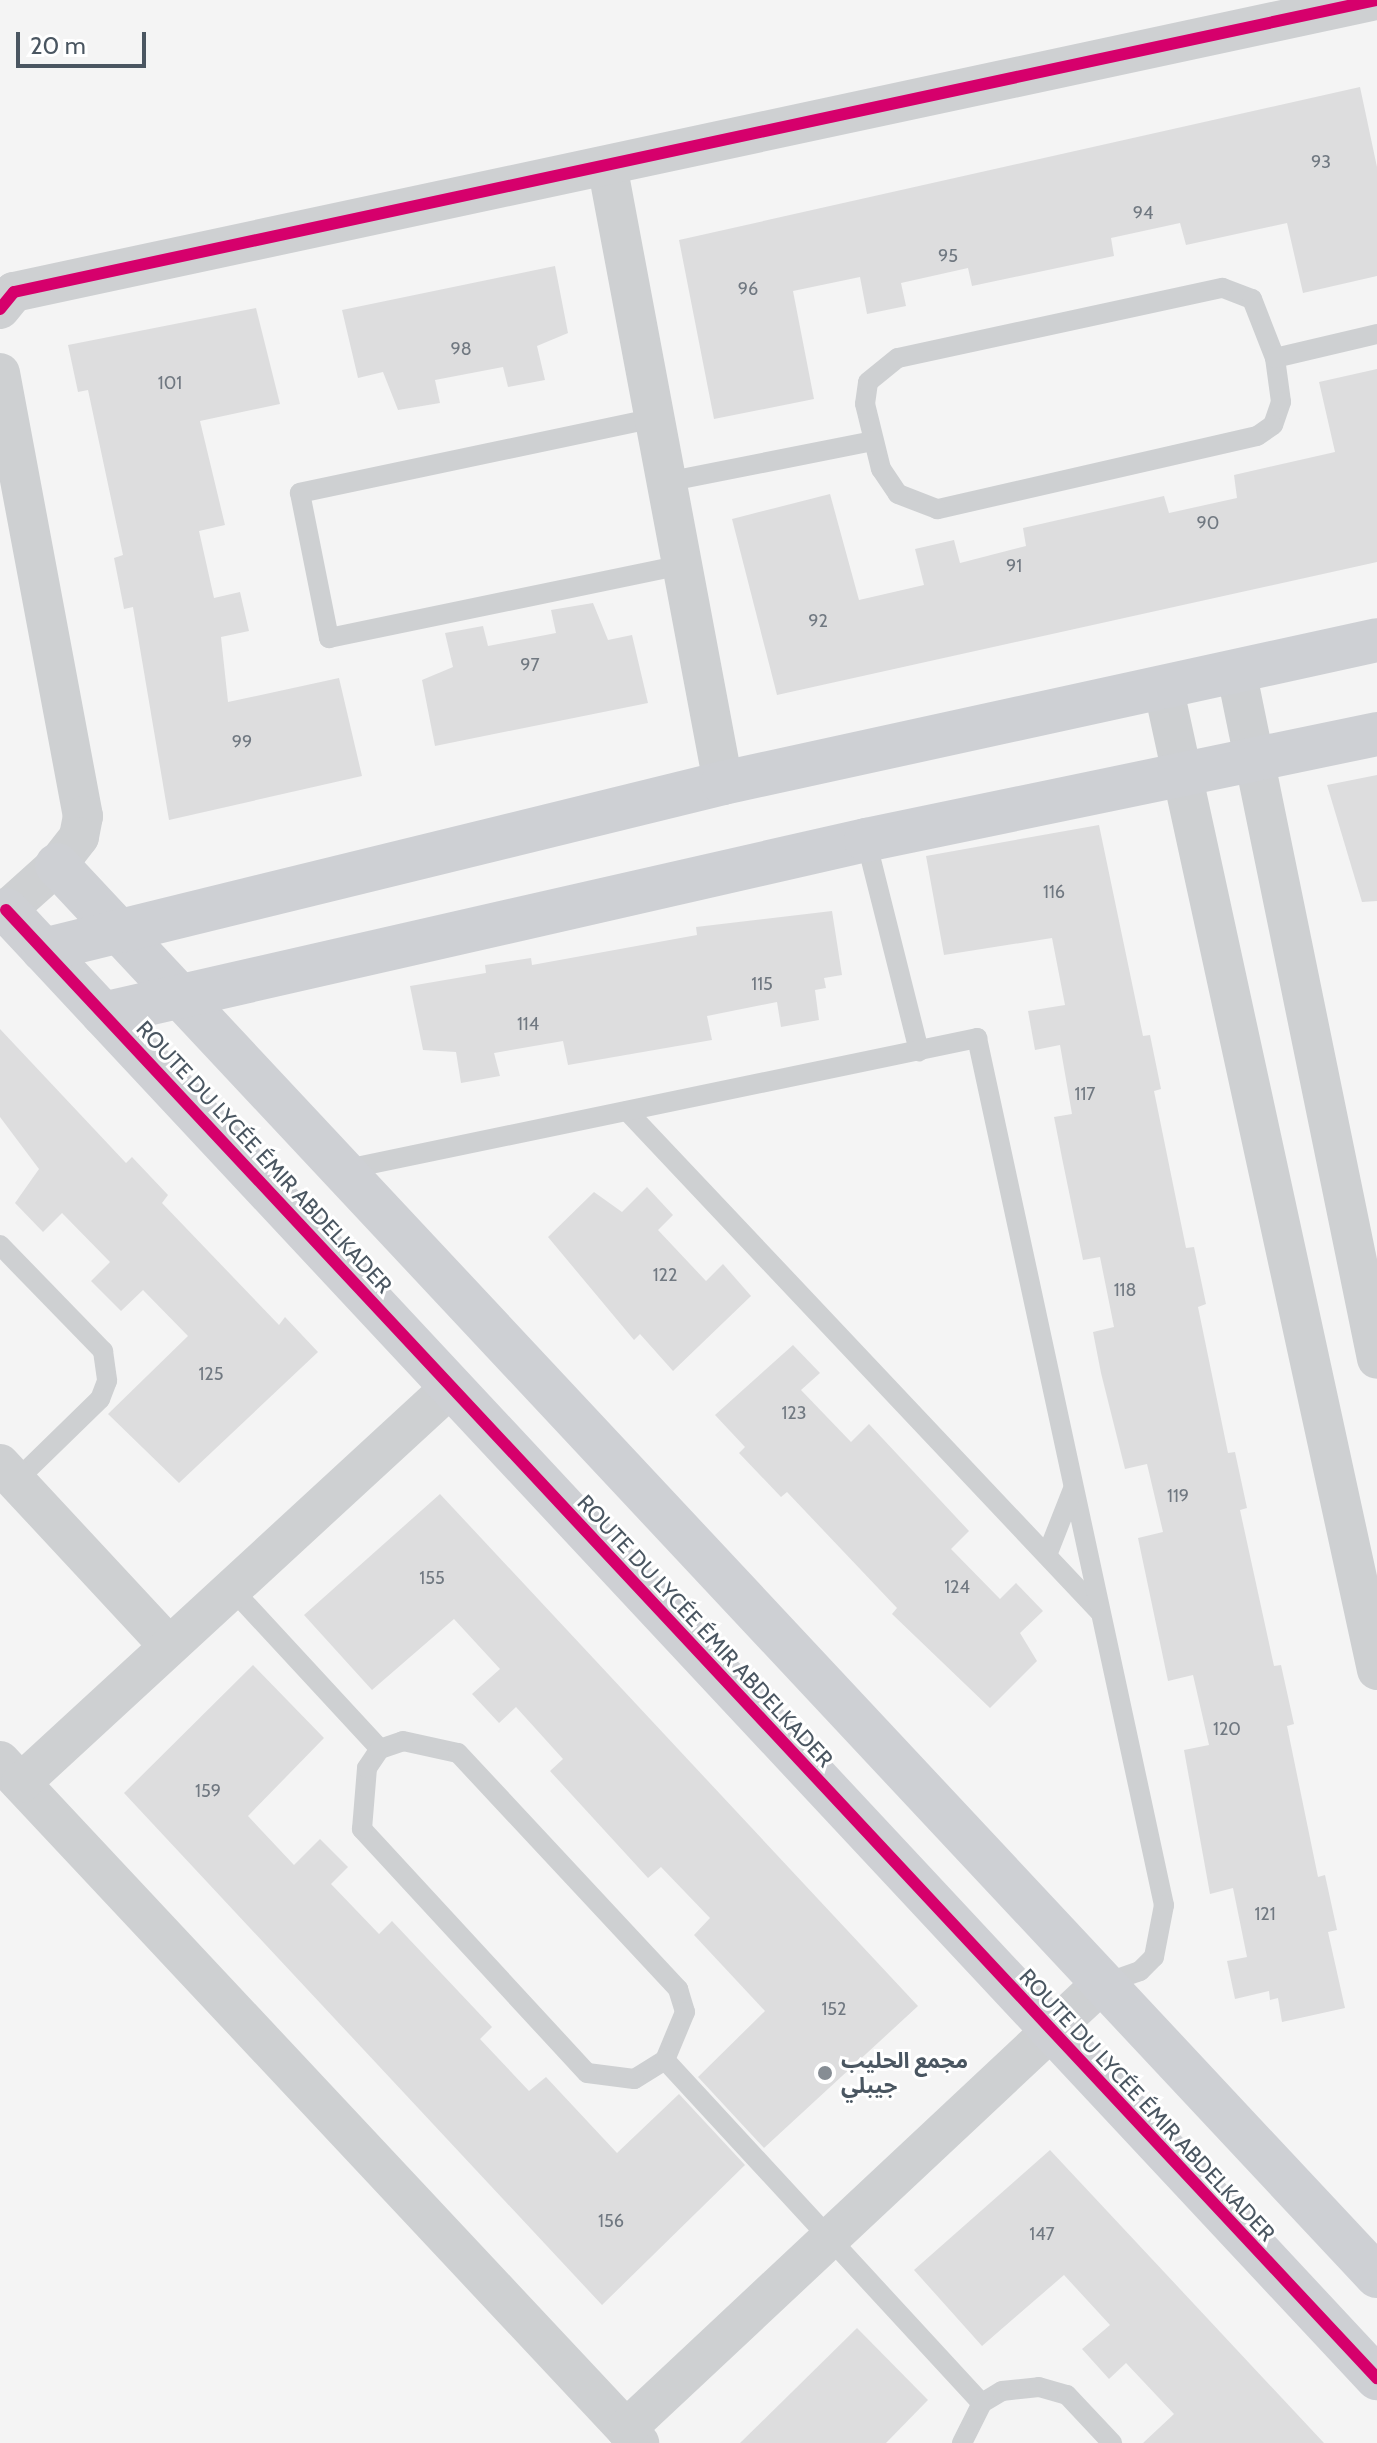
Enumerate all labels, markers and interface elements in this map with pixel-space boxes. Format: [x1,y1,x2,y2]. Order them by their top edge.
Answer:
scale bar [20,16,150,66]
text: 20 m [30,31,86,60]
house number: 93 [1311,151,1331,173]
house number: 94 [1133,202,1153,224]
house number: 95 [938,245,958,267]
house number: 96 [738,278,758,300]
house number: 98 [450,338,472,360]
house number: 101 [158,372,182,394]
house number: 90 [1197,512,1219,534]
house number: 91 [1006,555,1022,577]
house number: 92 [808,610,828,632]
house number: 97 [520,654,540,676]
house number: 99 [232,731,252,753]
house number: 116 [1043,881,1065,903]
house number: 115 [751,973,773,995]
house number: 114 [517,1013,539,1035]
street label: ROUTE DU LYCÉE ÉMIR ABDELKADER [131,1015,397,1299]
house number: 117 [1075,1083,1095,1105]
house number: 122 [653,1264,677,1286]
house number: 118 [1114,1279,1136,1301]
house number: 125 [198,1363,224,1385]
house number: 123 [781,1402,807,1424]
house number: 119 [1167,1485,1189,1507]
street label: ROUTE DU LYCÉE ÉMIR ABDELKADER [572,1489,838,1773]
house number: 155 [419,1567,445,1589]
house number: 124 [944,1576,970,1598]
house number: 120 [1213,1718,1241,1740]
house number: 159 [195,1780,221,1802]
house number: 121 [1254,1903,1276,1925]
street label: ROUTE DU LYCÉE ÉMIR ABDELKADER [1014,1963,1280,2247]
house number: 152 [821,1998,847,2020]
place label: مجمع الحليب جيبلي [841,2047,968,2098]
marker: مجمع الحليب جيبلي [816,2064,834,2082]
house number: 156 [598,2210,624,2232]
house number: 147 [1029,2223,1055,2245]

